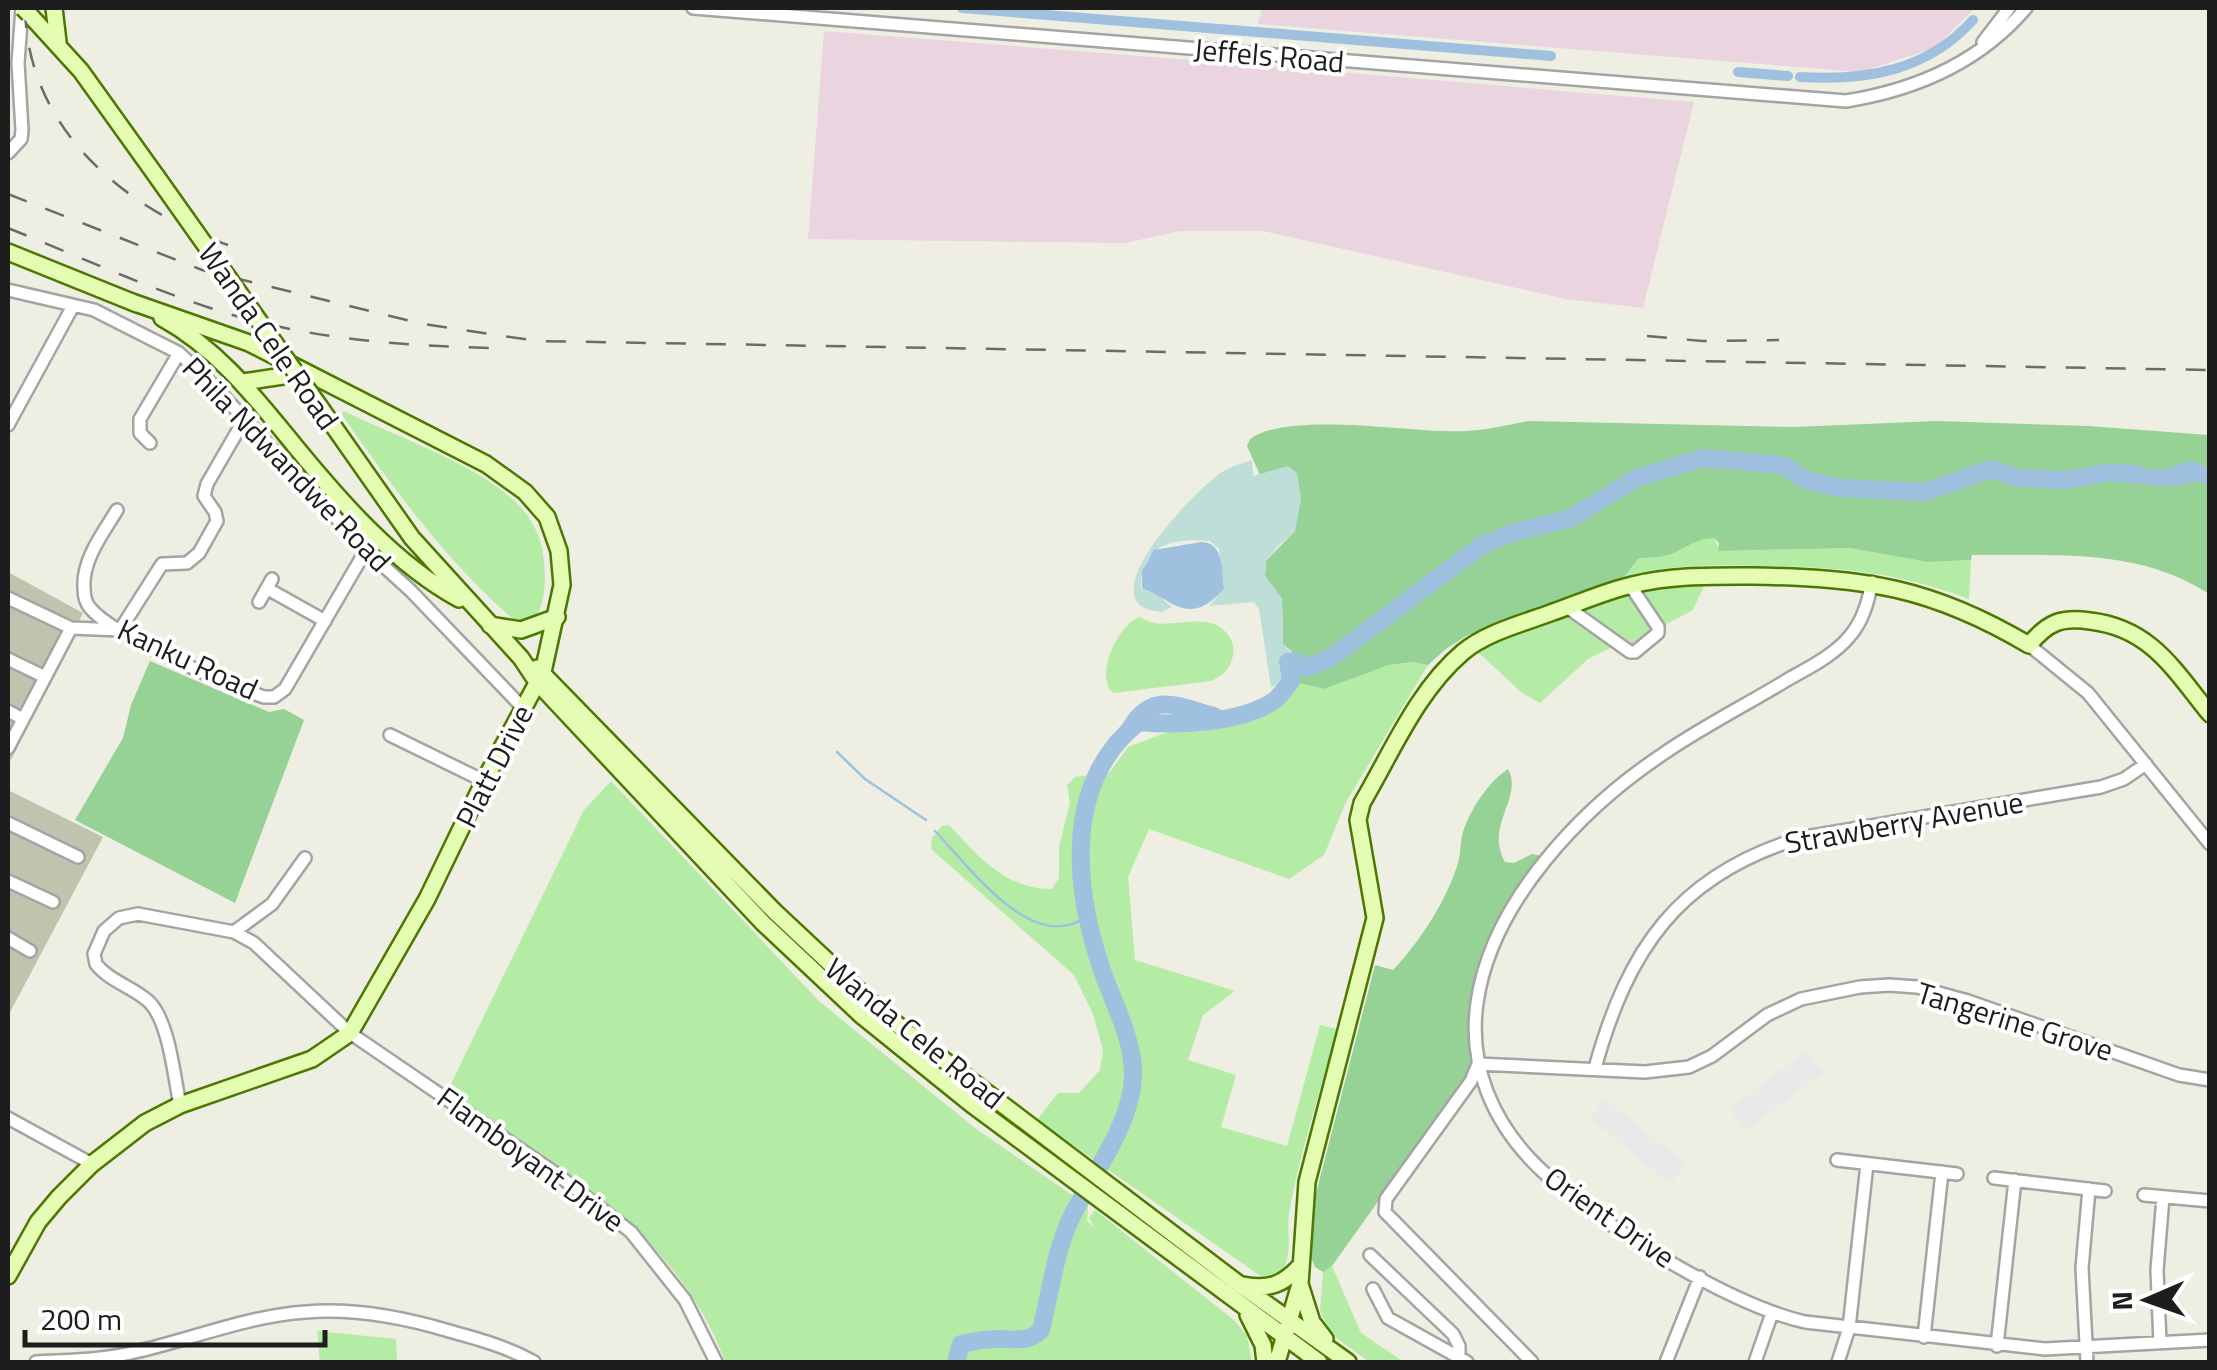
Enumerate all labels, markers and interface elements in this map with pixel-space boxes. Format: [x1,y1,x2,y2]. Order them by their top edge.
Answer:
street label: Jeffels Road [1192,26,1346,84]
street label: Wanda Cele Road [187,233,351,439]
street label: Phila Ndwandwe Road [172,346,402,582]
street label: Kanku Road [110,606,266,712]
street label: Platt Drive [443,696,545,836]
street label: Strawberry Avenue [1781,778,2027,866]
street label: Wanda Cele Road [815,946,1015,1120]
street label: Tangerine Grove [1911,969,2119,1073]
street label: Flamboyant Drive [428,1075,634,1243]
street label: Orient Drive [1535,1155,1685,1279]
north arrow [2097,1250,2197,1350]
scale bar [25,1285,325,1347]
text: N [2100,1290,2143,1311]
text: 200 m [40,1296,122,1342]

